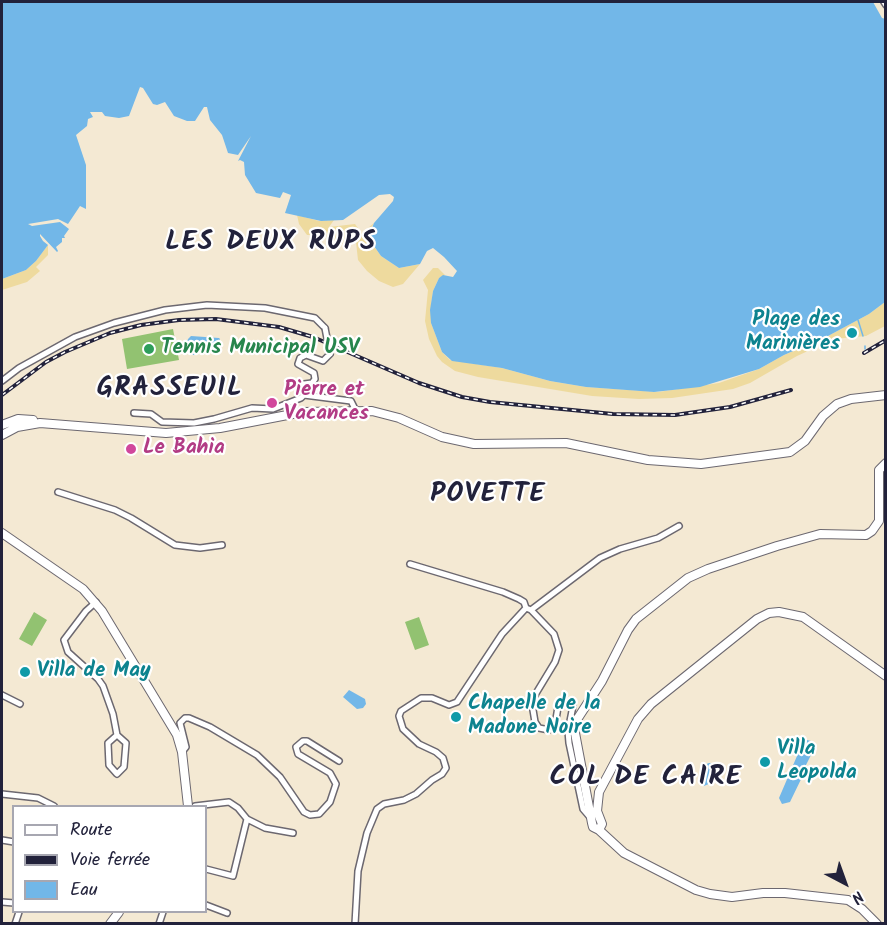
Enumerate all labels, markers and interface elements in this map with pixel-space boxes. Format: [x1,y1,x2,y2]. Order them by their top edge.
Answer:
district label: LES DEUX RUPS [165,228,377,260]
place label: Plage des Marinières [746,308,840,358]
marker: Plage des Marinières [845,326,859,340]
place label: Tennis Municipal USV [161,336,359,362]
marker: Tennis Municipal USV [142,342,156,356]
district label: GRASSEUIL [97,374,243,406]
place label: Pierre et Vacances [284,378,369,428]
marker: Pierre et Vacances [265,396,279,410]
place label: Le Bahia [143,436,225,462]
marker: Le Bahia [124,442,138,456]
district label: POVETTE [430,480,546,512]
place label: Villa de May [37,659,151,685]
marker: Villa de May [18,665,32,679]
place label: Chapelle de la Madone Noire [468,692,600,742]
marker: Chapelle de la Madone Noire [449,710,463,724]
place label: Villa Leopolda [777,737,857,787]
marker: Villa Leopolda [758,755,772,769]
district label: COL DE CAIRE [550,763,742,795]
legend [12,805,207,913]
text: Route [70,816,112,845]
text: Voie ferrée [70,846,150,875]
north arrow [815,853,875,913]
text: Eau [70,876,98,905]
text: N [845,884,869,910]

